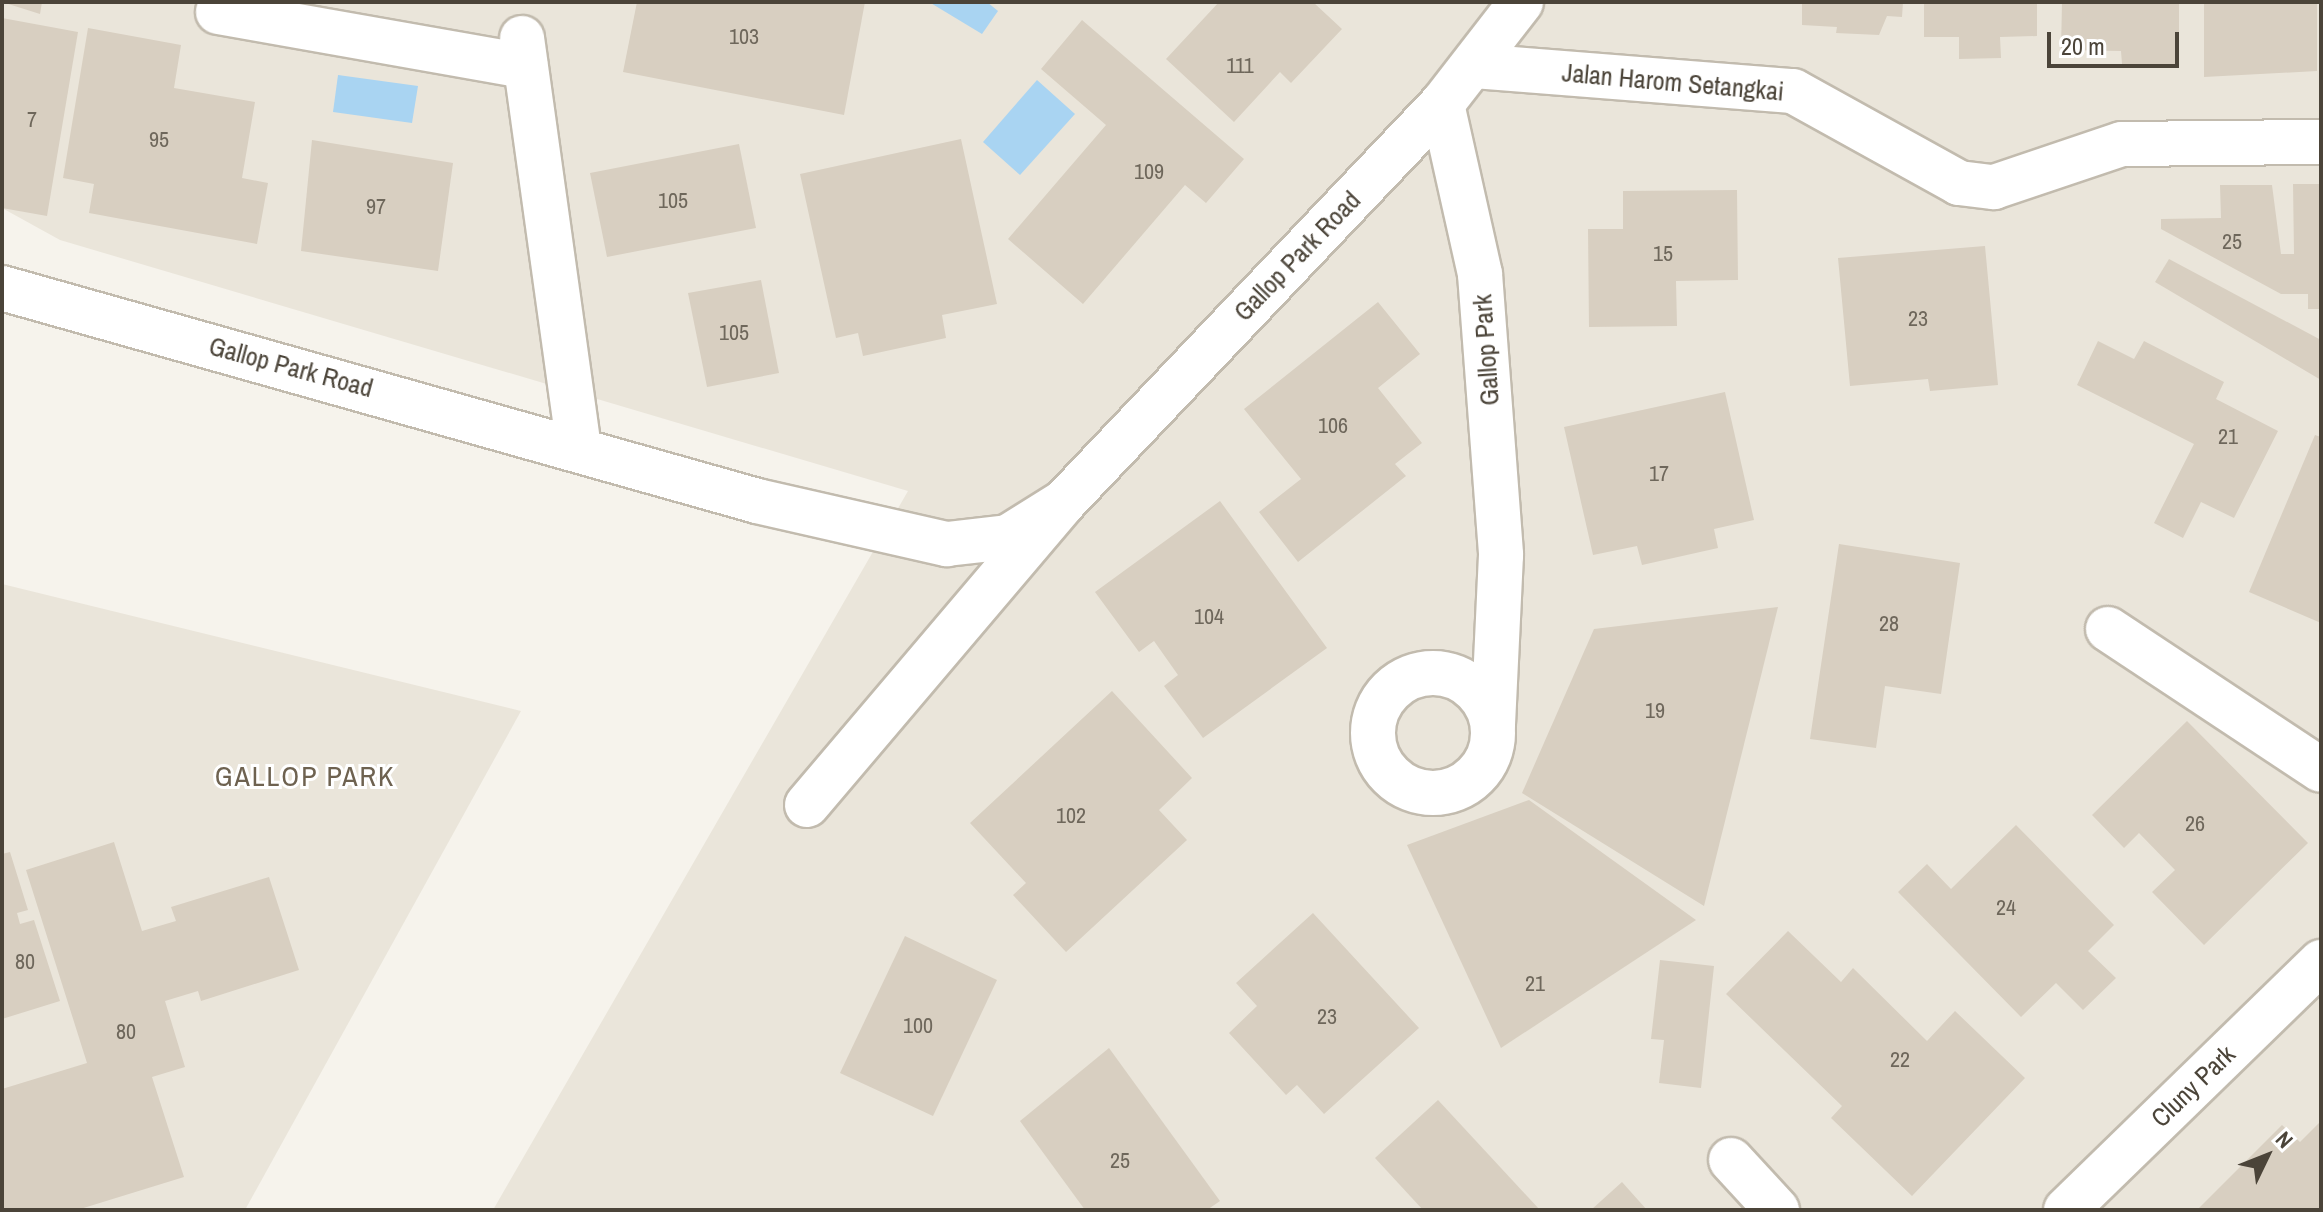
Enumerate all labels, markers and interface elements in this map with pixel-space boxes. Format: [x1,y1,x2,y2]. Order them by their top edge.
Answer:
scale bar [2051,16,2183,66]
house number: 103 [729,24,759,50]
text: 20 m [2061,30,2105,62]
house number: 111 [1226,53,1254,79]
street label: Jalan Harom Setangkai [1561,57,1785,107]
house number: 7 [27,107,37,133]
house number: 95 [149,127,169,153]
house number: 109 [1134,159,1164,185]
street label: Gallop Park Road [1227,185,1367,327]
house number: 105 [658,188,688,214]
house number: 97 [366,194,386,220]
house number: 25 [2222,229,2242,255]
house number: 15 [1653,241,1673,267]
street label: Gallop Park [1467,293,1505,407]
house number: 23 [1908,306,1928,332]
house number: 105 [719,320,749,346]
street label: Gallop Park Road [206,330,376,404]
house number: 106 [1318,413,1348,439]
house number: 21 [2218,424,2238,450]
house number: 17 [1649,461,1669,487]
house number: 104 [1194,604,1224,630]
house number: 28 [1879,611,1899,637]
house number: 19 [1645,698,1665,724]
district label: GALLOP PARK [214,759,396,793]
house number: 102 [1056,803,1086,829]
house number: 26 [2185,811,2205,837]
house number: 24 [1996,895,2016,921]
house number: 80 [15,949,35,975]
house number: 21 [1525,971,1545,997]
house number: 23 [1317,1004,1337,1030]
house number: 100 [903,1013,933,1039]
house number: 80 [116,1019,136,1045]
street label: Cluny Park [2145,1039,2241,1133]
house number: 22 [1890,1047,1910,1073]
north arrow [2227,1116,2307,1196]
text: N [2269,1125,2300,1155]
house number: 25 [1110,1148,1130,1174]

